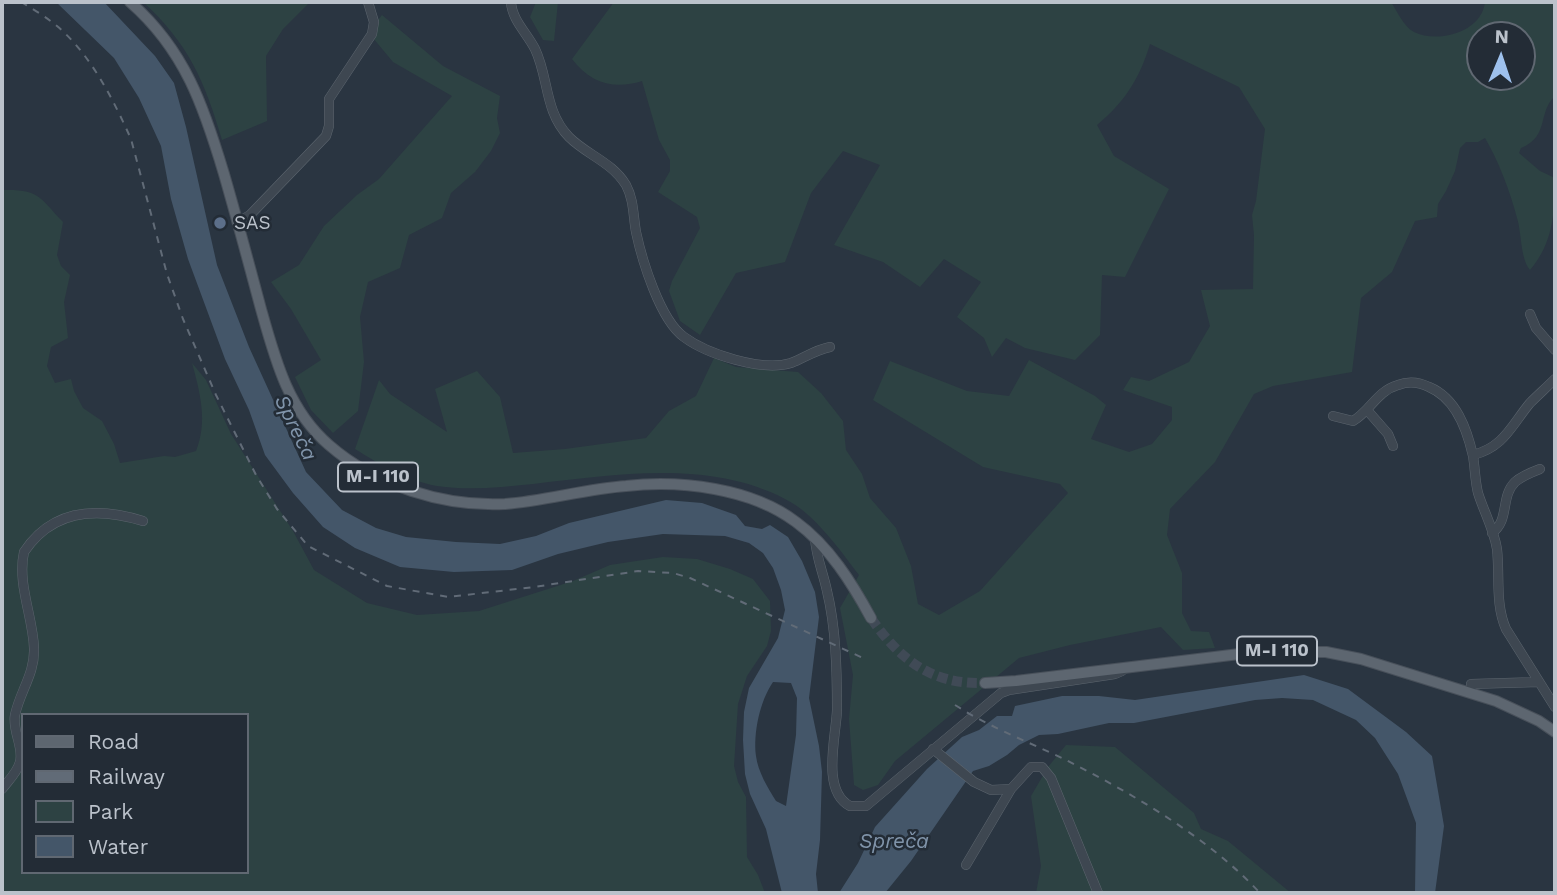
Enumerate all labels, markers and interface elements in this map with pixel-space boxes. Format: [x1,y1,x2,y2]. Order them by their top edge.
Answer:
north arrow [1466,21,1536,91]
text: N [1494,25,1509,48]
place label: SAS [234,212,271,234]
marker: SAS [212,215,228,231]
water label: Spreča [268,391,322,465]
road number: M-I 110 [338,462,418,491]
road number: M-I 110 [1237,636,1317,666]
legend [21,713,248,874]
text: Road [88,729,139,754]
text: Railway [88,764,165,789]
text: Park [88,799,133,824]
water label: Spreča [859,829,929,855]
text: Water [88,834,148,859]

